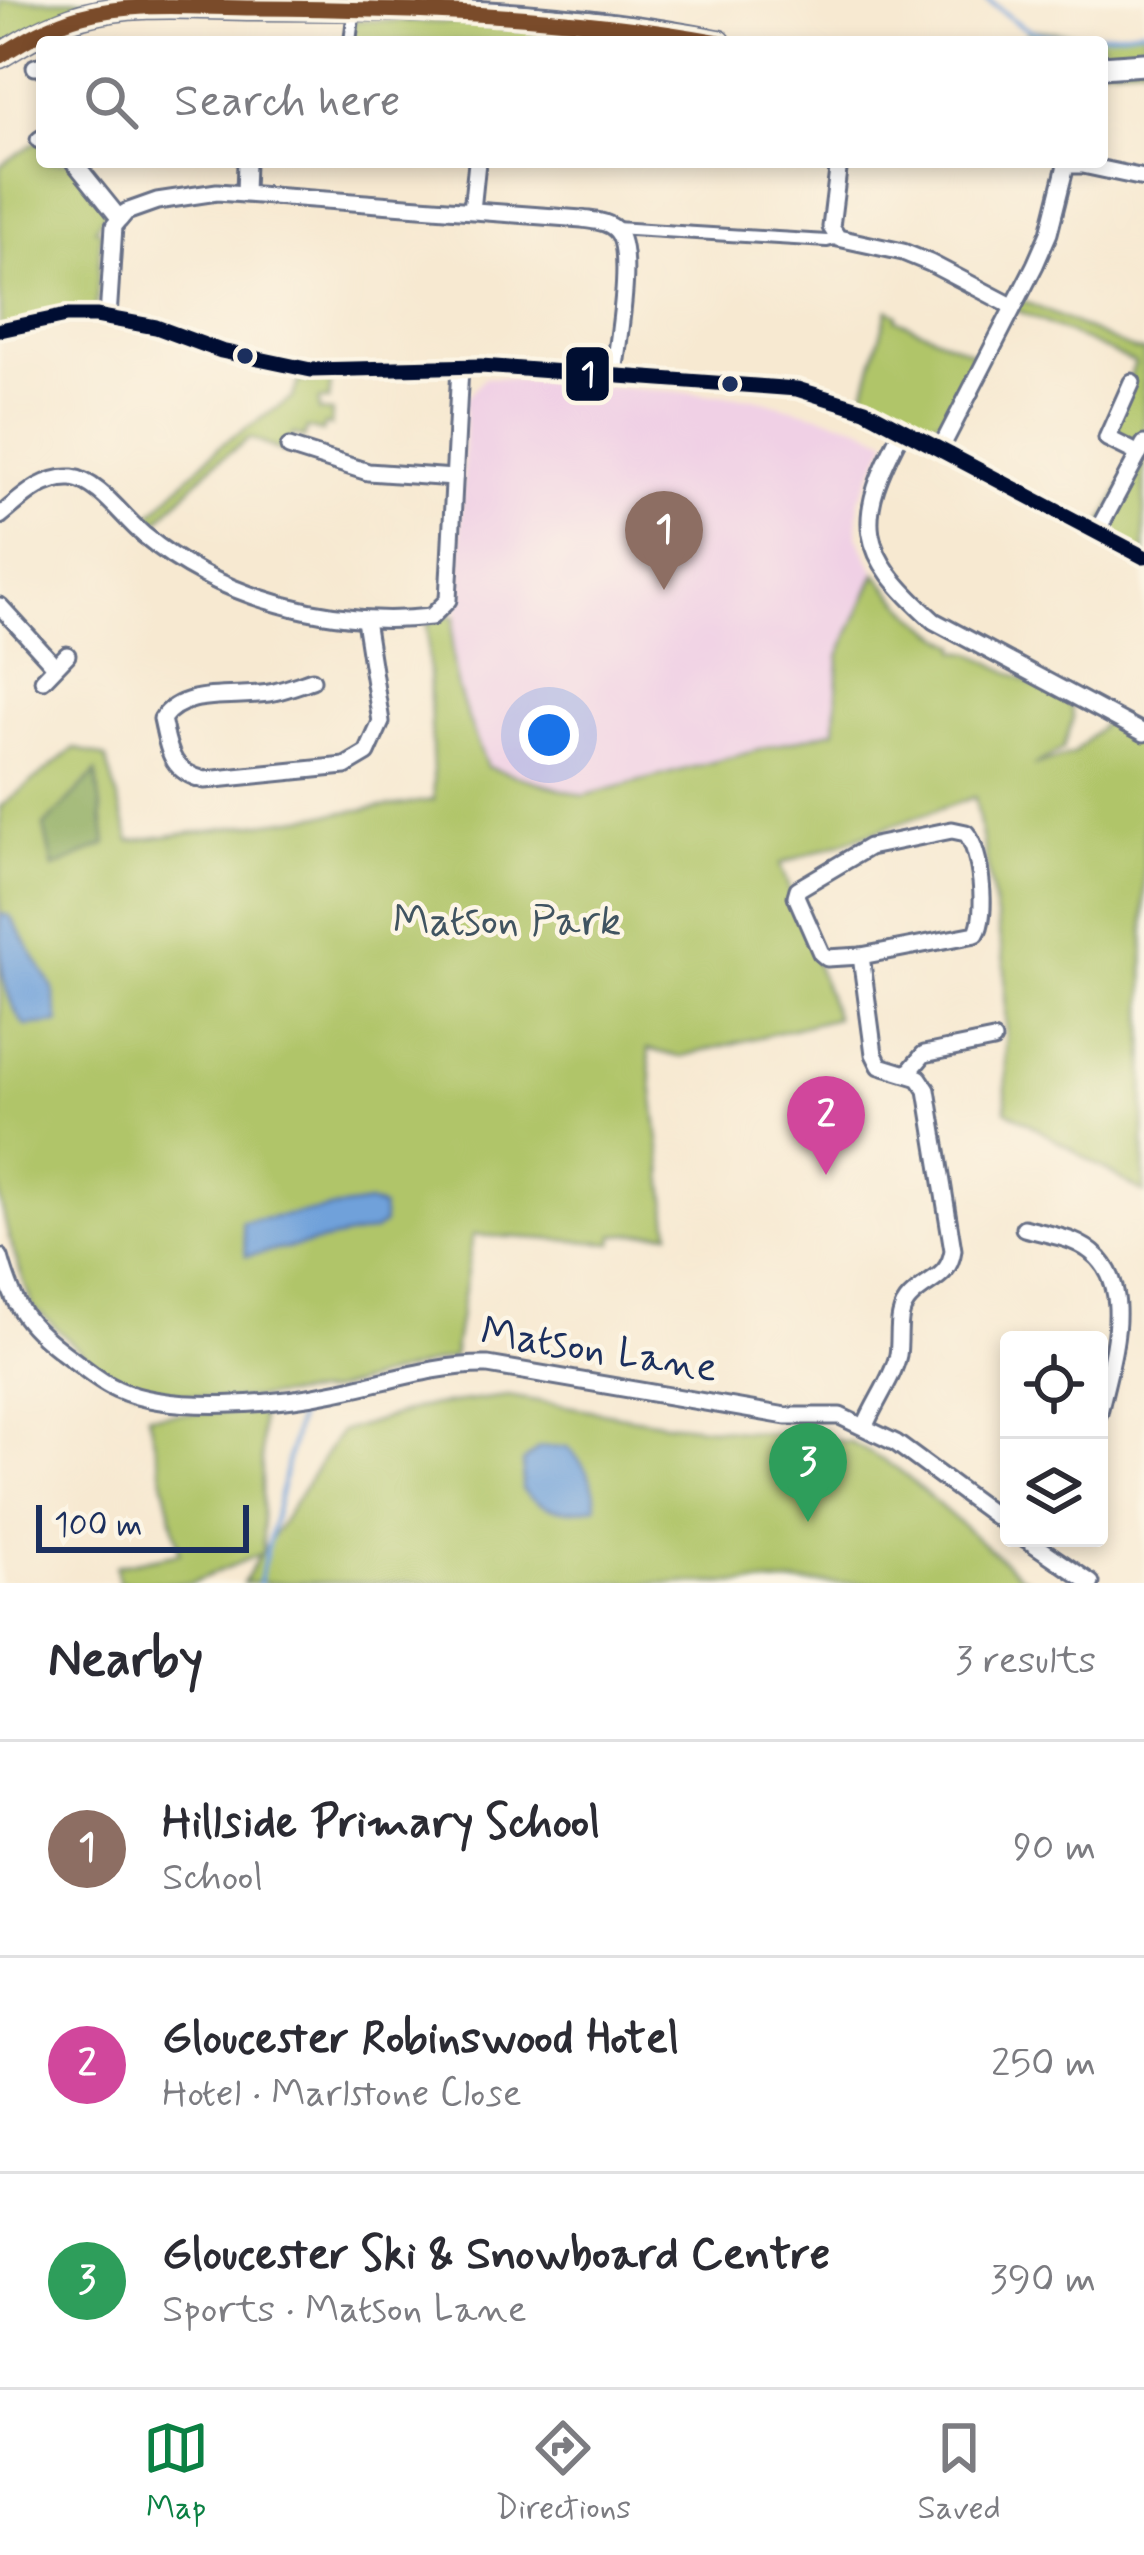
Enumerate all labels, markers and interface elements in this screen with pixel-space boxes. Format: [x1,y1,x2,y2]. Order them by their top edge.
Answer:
search box [36,36,1108,168]
icon: search [78,69,144,135]
text: Search here [174,73,401,132]
unlabelled marker [234,345,256,367]
line badge: 1 [564,345,611,403]
text: 1 [581,354,595,398]
unlabelled marker [719,373,741,395]
pin: 1 [625,491,703,590]
your location [519,705,579,765]
park label: Matson Park [393,895,621,950]
pin: 2 [787,1076,865,1175]
street label: Matson Lane [477,1305,721,1397]
map controls [1000,1331,1108,1547]
button: locate [1000,1331,1108,1439]
pin: 3 [769,1423,847,1522]
button: layers [1000,1439,1108,1547]
scale bar [36,1499,249,1552]
text: 100 m [54,1504,143,1548]
text: Nearby [48,1628,203,1694]
text: 3 results [955,1636,1096,1687]
text: Hillside Primary School [162,1794,600,1853]
text: 1 [78,1823,96,1874]
text: 90 m [1013,1823,1096,1874]
text: School [162,1853,263,1904]
text: Gloucester Robinswood Hotel [162,2010,679,2069]
text: 2 [77,2039,97,2090]
text: 250 m [991,2039,1096,2090]
text: Hotel · Marlstone Close [162,2069,522,2120]
text: Gloucester Ski & Snowboard Centre [162,2226,830,2285]
text: 3 [78,2255,96,2306]
text: 390 m [990,2255,1096,2306]
text: Sports · Matson Lane [162,2285,527,2336]
tab: Map [143,2415,209,2531]
tab: Directions [495,2415,631,2531]
tab: Saved [917,2415,1001,2531]

